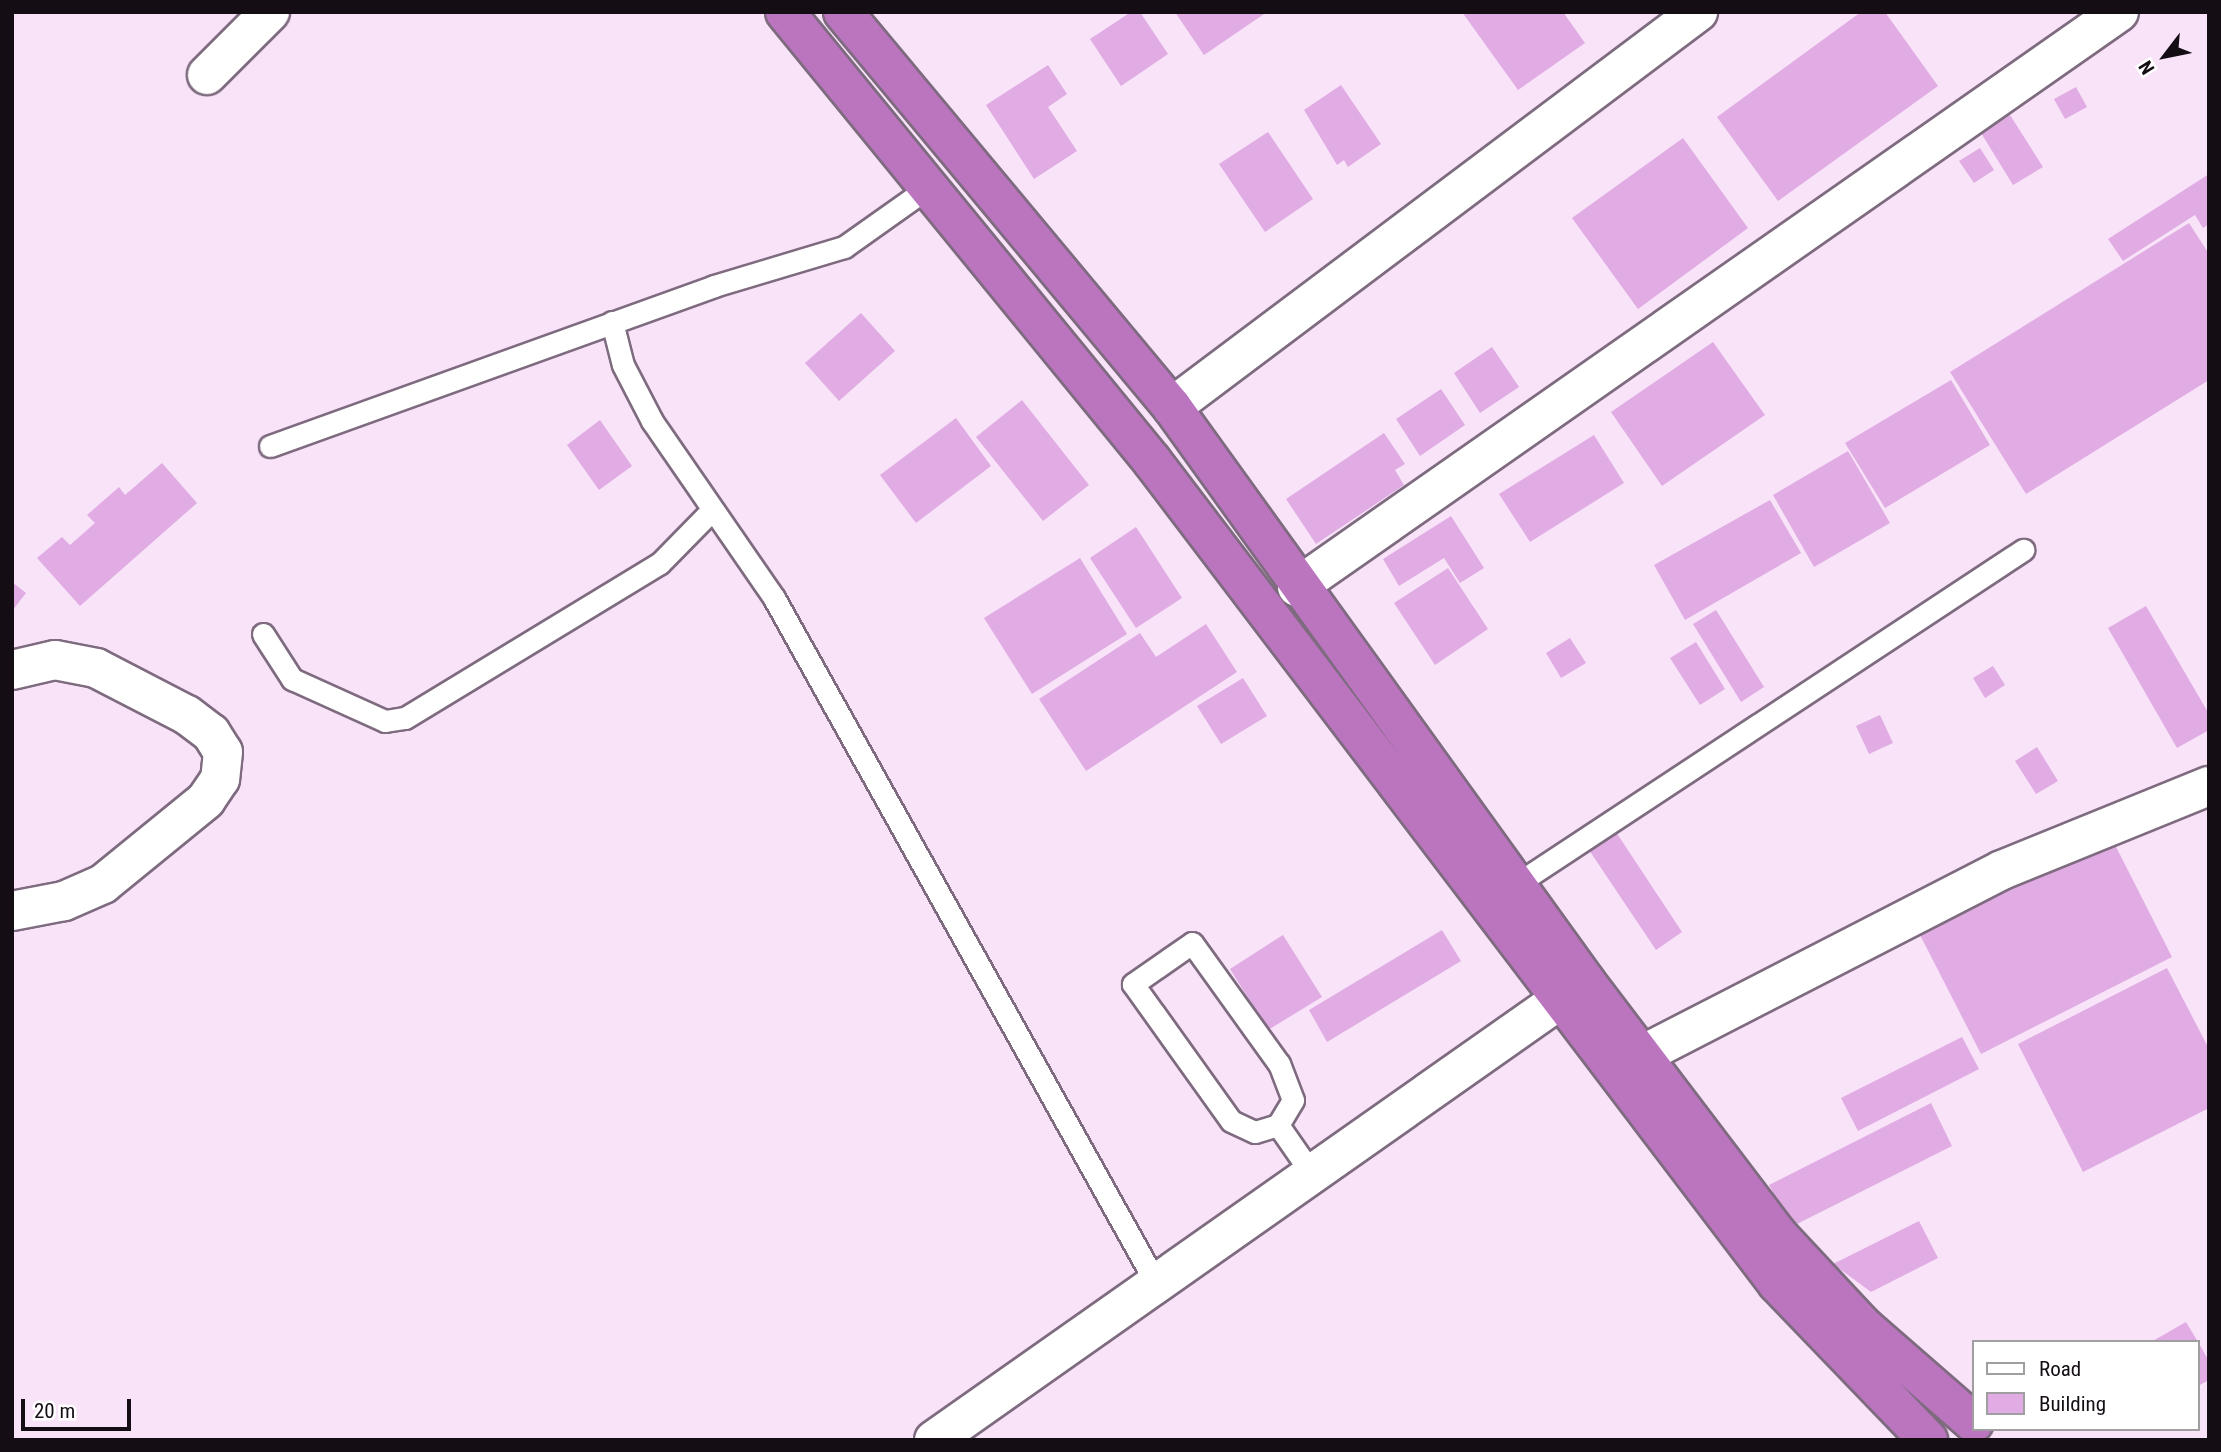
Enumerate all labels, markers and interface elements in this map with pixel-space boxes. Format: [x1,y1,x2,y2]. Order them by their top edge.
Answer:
north arrow [2130,21,2200,91]
text: N [2134,56,2160,78]
legend [1972,1340,2200,1431]
text: Road [2039,1357,2081,1381]
scale bar [24,1386,135,1430]
text: Building [2039,1392,2106,1416]
text: 20 m [34,1399,75,1423]

